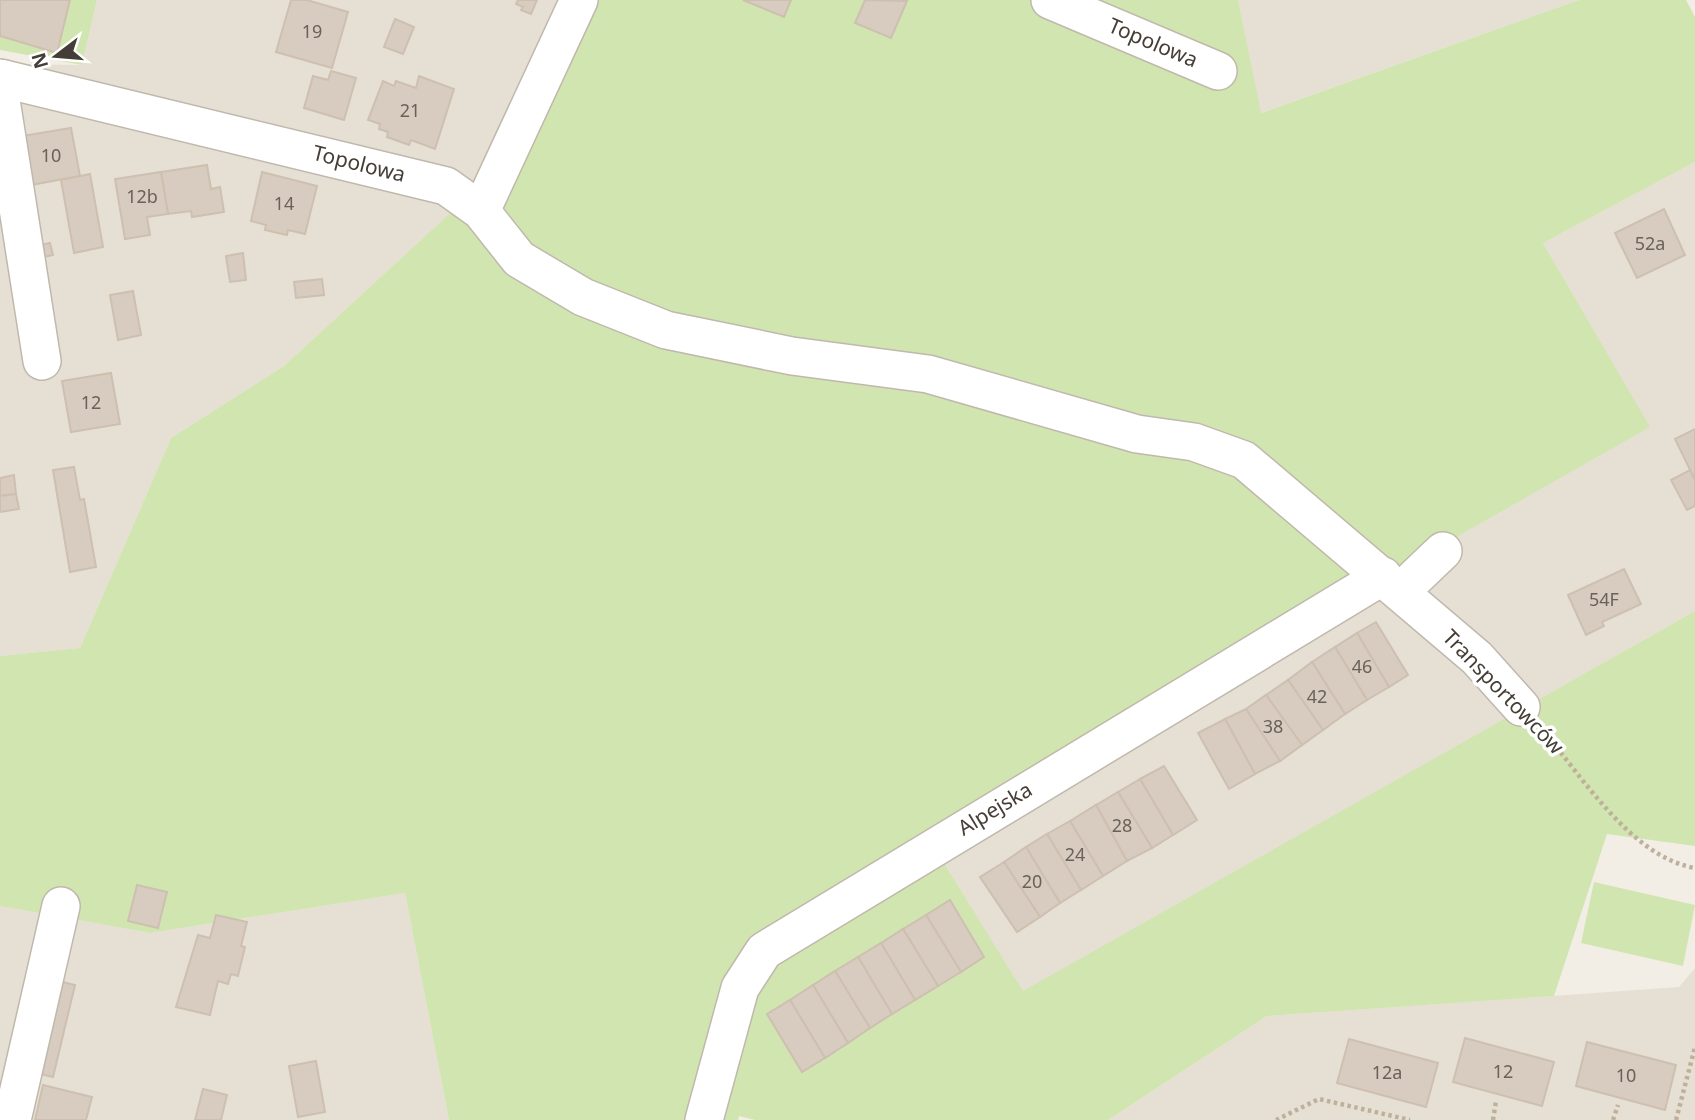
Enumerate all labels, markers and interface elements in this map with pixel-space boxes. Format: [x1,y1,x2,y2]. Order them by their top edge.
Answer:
street label: Topolowa [1104,11,1202,73]
house number: 19 [302,19,322,43]
north arrow [21,21,91,91]
text: N [25,50,54,72]
house number: 21 [400,98,420,122]
street label: Topolowa [310,138,408,188]
house number: 10 [41,143,61,167]
house number: 12b [126,184,158,208]
house number: 14 [274,191,294,215]
house number: 52a [1635,231,1665,255]
house number: 12 [81,390,101,414]
house number: 54F [1589,587,1619,611]
street label: Transportowców [1437,623,1571,760]
house number: 46 [1352,654,1372,678]
house number: 42 [1307,684,1327,708]
house number: 38 [1263,714,1283,738]
street label: Alpejska [952,775,1037,841]
house number: 28 [1112,813,1132,837]
house number: 24 [1065,842,1085,866]
house number: 20 [1022,869,1042,893]
house number: 12 [1493,1059,1513,1083]
house number: 12a [1372,1060,1402,1084]
house number: 10 [1616,1063,1636,1087]

